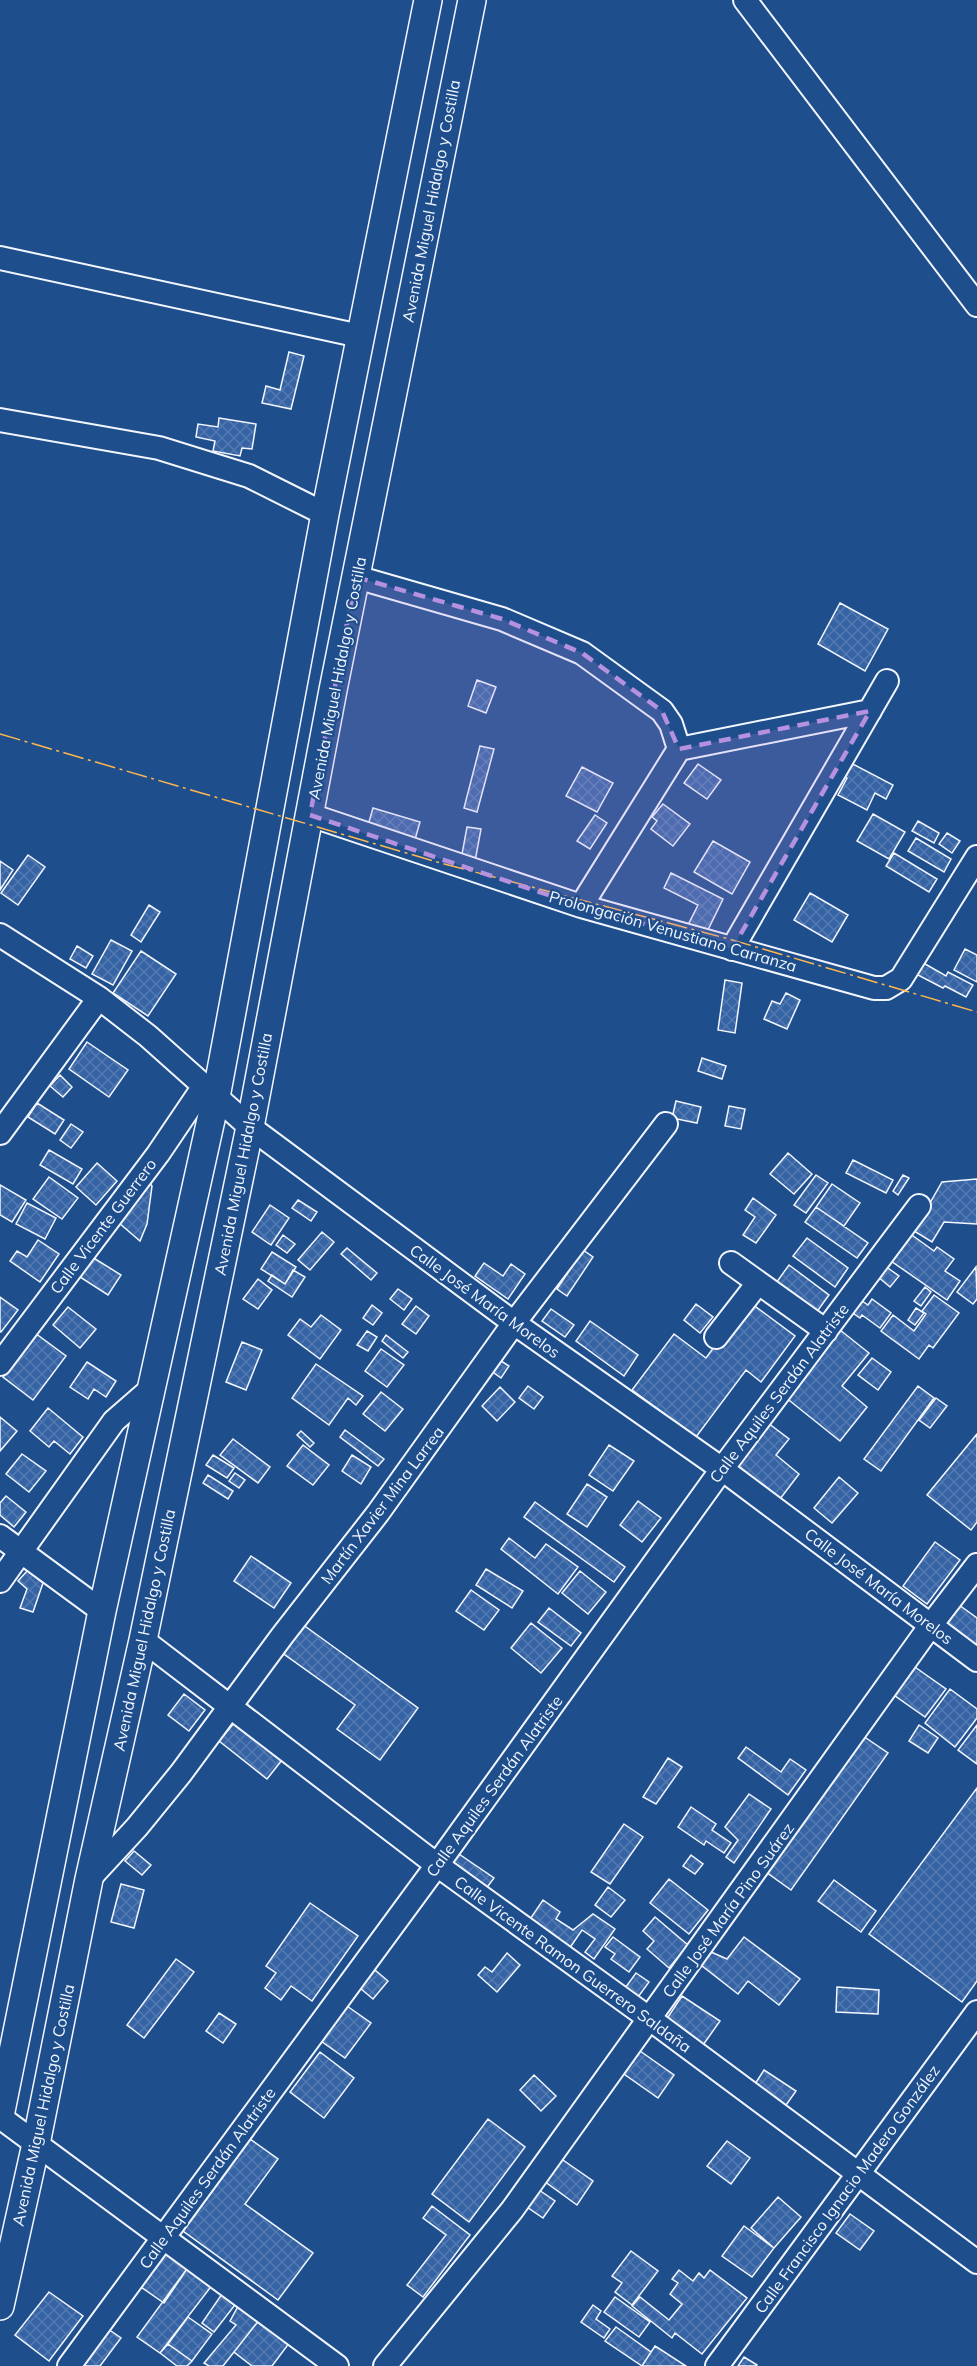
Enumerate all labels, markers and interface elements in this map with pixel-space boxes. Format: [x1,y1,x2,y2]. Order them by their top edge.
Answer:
street label: Avenida Miguel Hidalgo y Costilla [398,78,464,324]
street label: Avenida Miguel Hidalgo y Costilla [304,555,370,801]
street label: Prolongación Venustiano Carranza [547,886,799,976]
street label: Avenida Miguel Hidalgo y Costilla [210,1031,276,1277]
street label: Calle Vicente Guerrero [45,1154,161,1298]
street label: Calle José María Morelos [406,1240,564,1362]
street label: Calle Aquiles Serdán Alatriste [705,1299,853,1487]
street label: Martín Xavier Mina Larrea [316,1422,448,1588]
street label: Avenida Miguel Hidalgo y Costilla [109,1507,179,1753]
street label: Calle José María Morelos [801,1524,957,1648]
street label: Calle Aquiles Serdán Alatriste [421,1691,567,1881]
street label: Calle José María Pino Suárez [658,1819,798,2001]
street label: Calle Vicente Ramon Guerrero Saldaña [451,1871,695,2057]
street label: Avenida Miguel Hidalgo y Costilla [8,1982,78,2228]
street label: Calle Francisco Ignacio Madero González [750,2061,944,2317]
street label: Calle Aquiles Serdán Alatriste [134,2083,280,2273]

